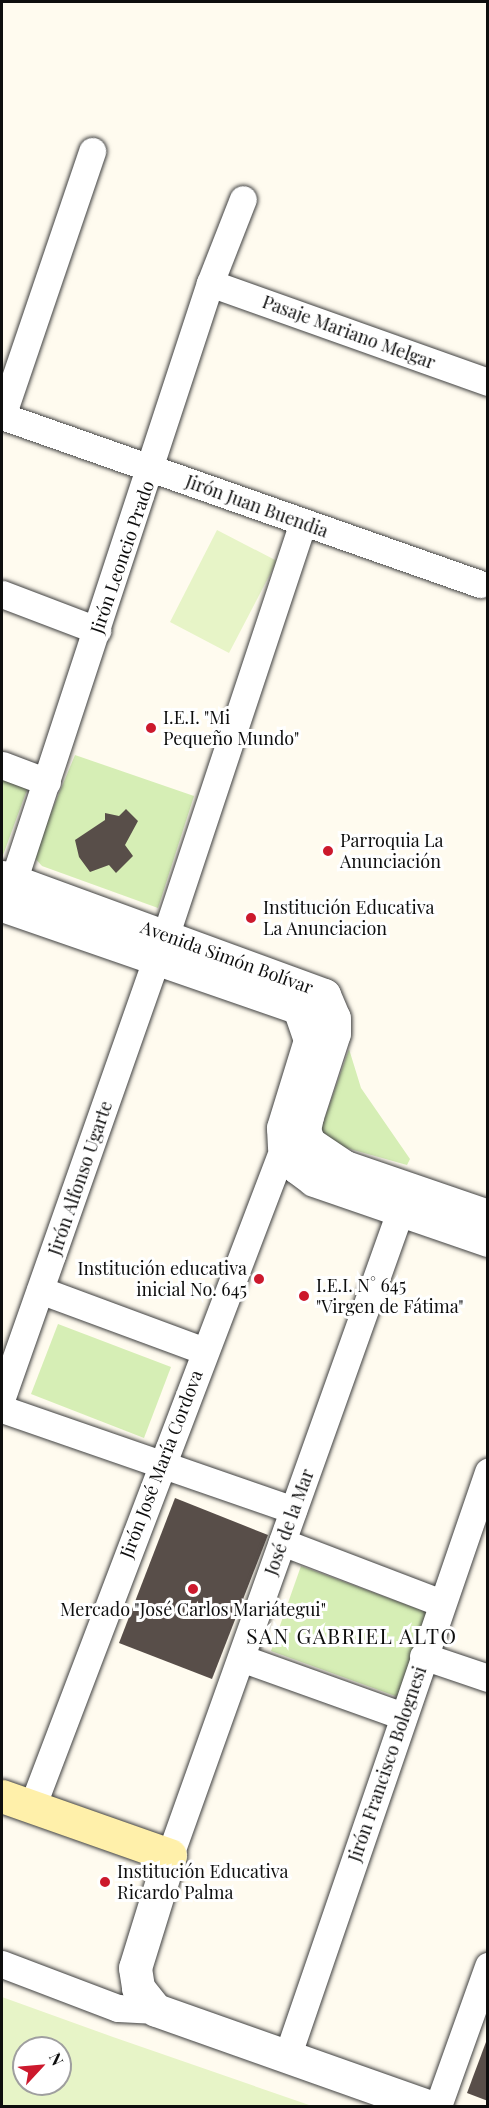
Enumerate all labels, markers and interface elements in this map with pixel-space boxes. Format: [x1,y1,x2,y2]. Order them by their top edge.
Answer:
street label: Pasaje Mariano Melgar [260,291,438,373]
street label: Jirón Juan Buendia [183,470,331,542]
street label: Jirón Leoncio Prado [86,478,158,636]
place label: I.E.I. "Mi Pequeño Mundo" [163,707,299,750]
marker: I.E.I. "Mi Pequeño Mundo" [144,721,158,735]
place label: Parroquia La Anunciación [340,830,444,872]
marker: Parroquia La Anunciación [321,844,335,858]
place label: Institución Educativa La Anunciacion [263,897,434,940]
marker: Institución Educativa La Anunciacion [244,911,258,925]
street label: Avenida Simón Bolívar [138,916,316,998]
street label: Jirón Alfonso Ugarte [43,1098,117,1258]
place label: Institución educativa inicial No. 645 [77,1258,247,1300]
marker: Institución educativa inicial No. 645 [252,1272,266,1286]
place label: I.E.I. N° 645 "Virgen de Fátima" [316,1275,464,1318]
marker: I.E.I. N° 645 "Virgen de Fátima" [297,1289,311,1303]
street label: Jirón José María Cordova [115,1367,207,1561]
street label: José de la Mar [260,1466,318,1578]
marker: Mercado "José Carlos Mariátegui" [186,1582,200,1596]
place label: Mercado "José Carlos Mariátegui" [60,1598,326,1620]
district label: SAN GABRIEL ALTO [246,1622,458,1648]
street label: Jirón Francisco Bolognesi [343,1663,431,1865]
place label: Institución Educativa Ricardo Palma [117,1861,288,1904]
marker: Institución Educativa Ricardo Palma [98,1875,112,1889]
north arrow [12,2036,72,2096]
text: N [45,2049,69,2069]

